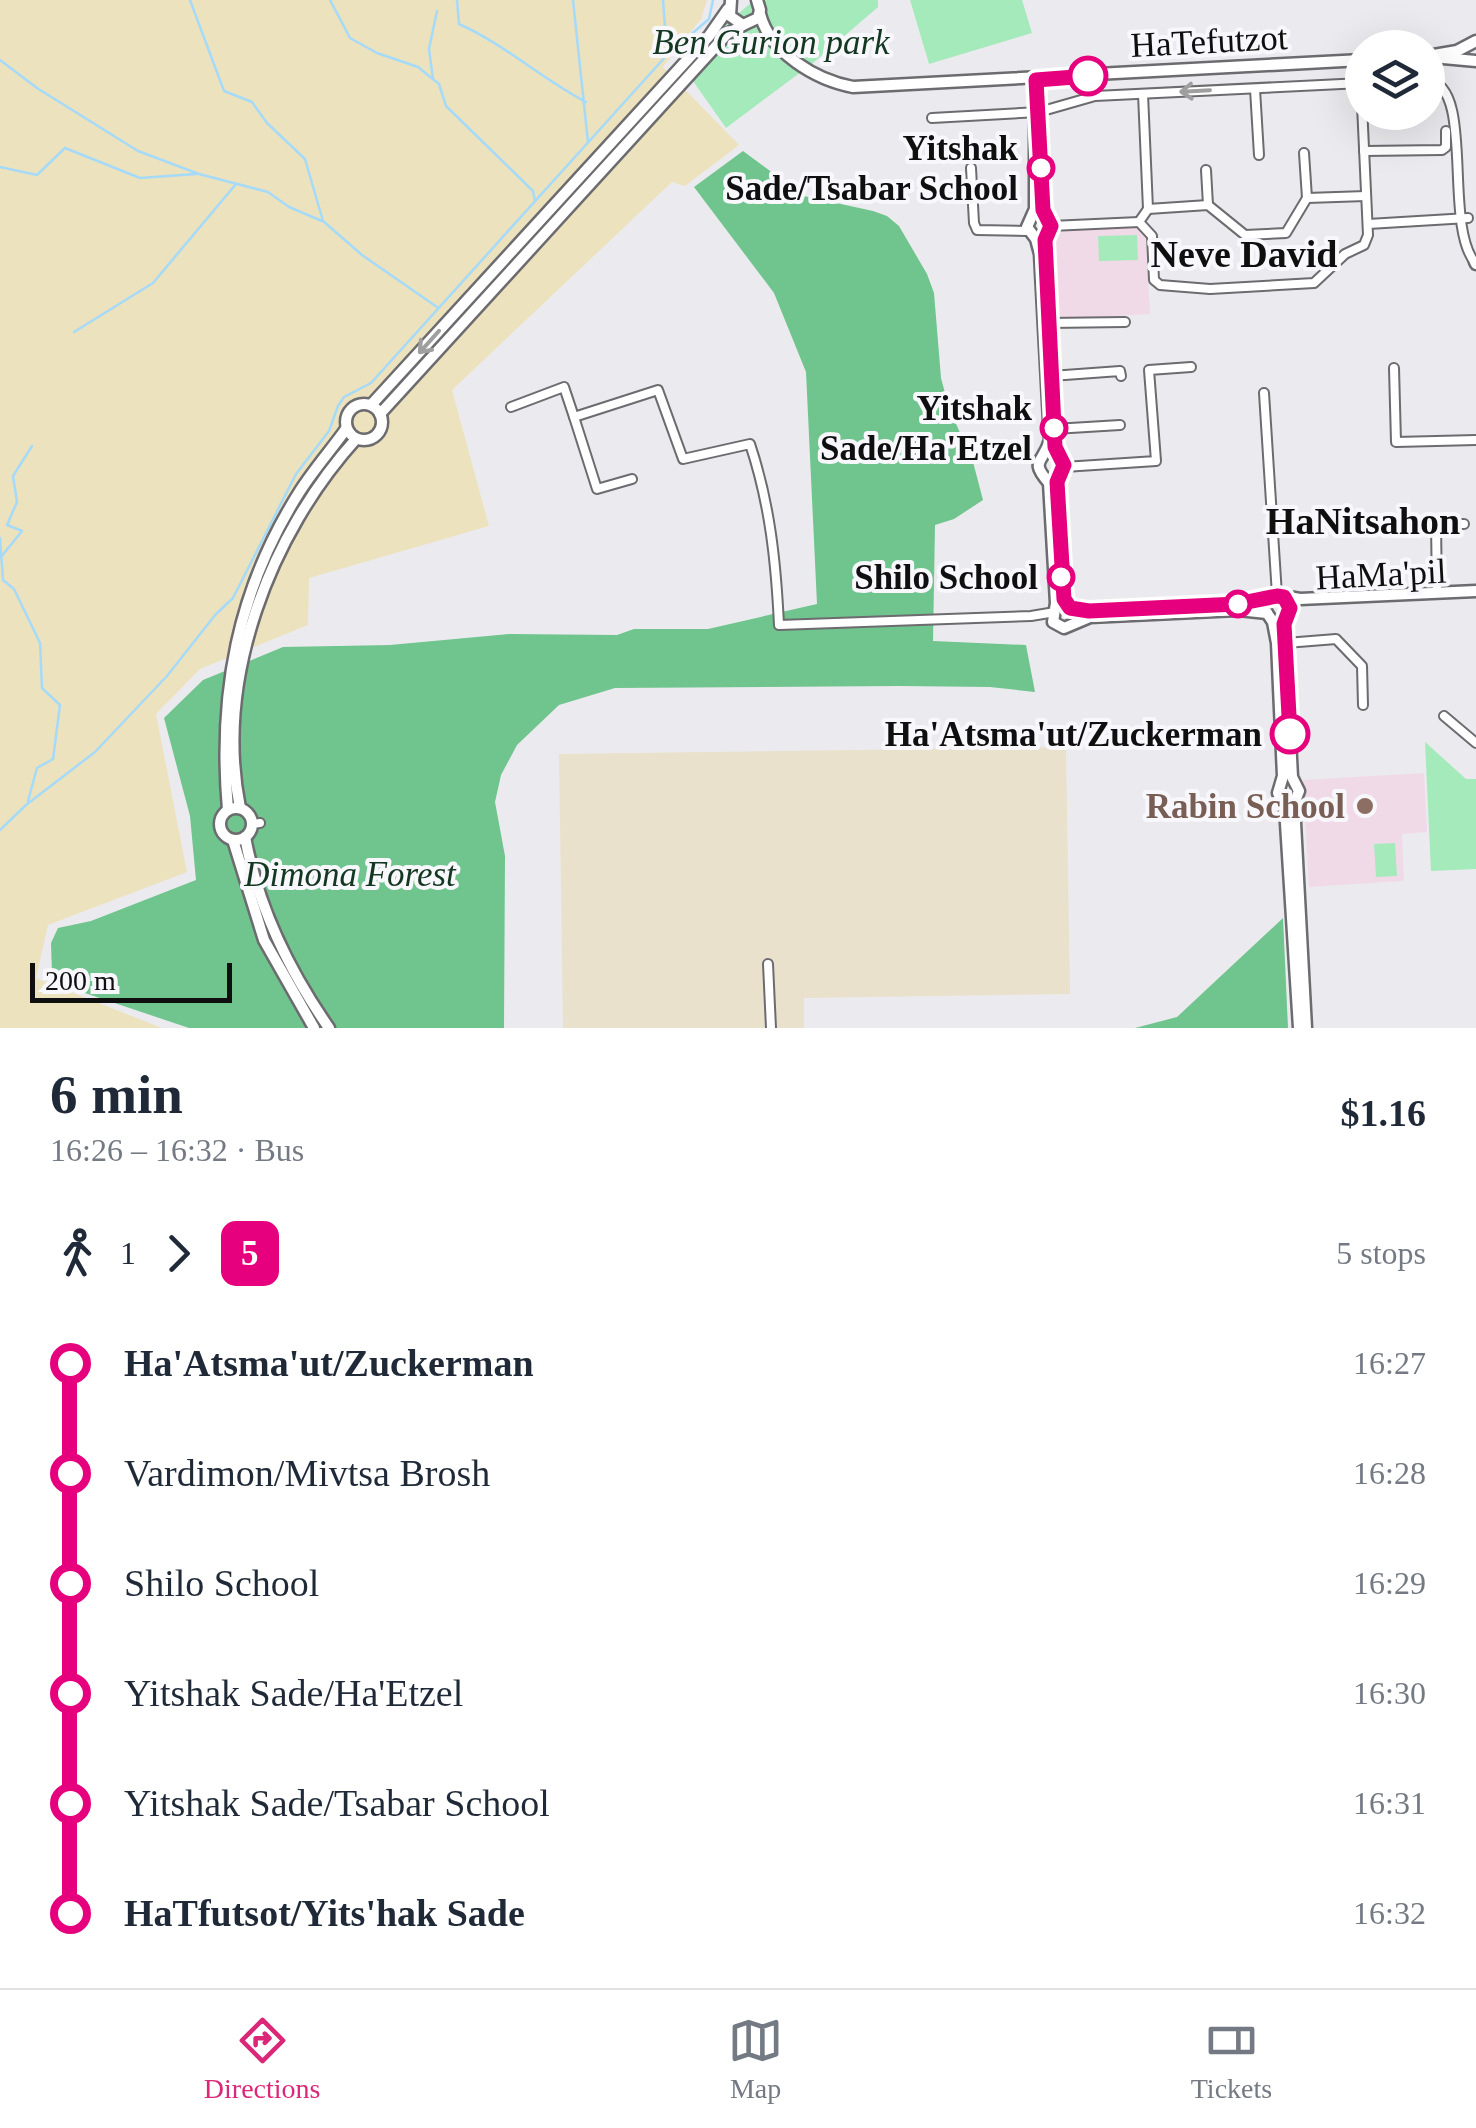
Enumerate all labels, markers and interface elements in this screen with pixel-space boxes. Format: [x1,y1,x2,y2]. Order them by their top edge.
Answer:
street label: HaTefutzot [1130,18,1289,65]
park label: Ben Gurion park [652,23,891,62]
map controls [1345,30,1445,130]
button: layers [1345,30,1445,130]
unlabelled marker [1069,57,1107,95]
one-way arrow [1180,82,1212,101]
place label: Yitshak Sade/Tsabar School [725,129,1019,208]
marker: Yitshak Sade/Tsabar School [1028,155,1054,181]
district label: Neve David [1151,233,1337,275]
one-way arrow [418,329,441,354]
place label: Yitshak Sade/Ha'Etzel [820,389,1033,468]
marker: Yitshak Sade/Ha'Etzel [1041,415,1067,441]
district label: HaNitsahon [1266,500,1460,542]
street label: HaMa'pil [1315,552,1448,597]
place label: Shilo School [854,558,1038,597]
marker: Shilo School [1048,564,1074,590]
unlabelled marker [1225,591,1251,617]
place label: Ha'Atsma'ut/Zuckerman [885,715,1262,754]
marker: Ha'Atsma'ut/Zuckerman [1271,715,1309,753]
place label: Rabin School [1146,787,1345,826]
marker: Rabin School [1354,795,1376,817]
park label: Dimona Forest [243,855,457,894]
scale bar [30,958,232,1003]
text: 200 m [45,965,116,996]
text: 6 min [50,1064,183,1125]
text: $1.16 [1341,1092,1426,1134]
text: 16:26 – 16:32 · Bus [50,1132,304,1168]
icon: walk [50,1226,105,1281]
icon: forward [151,1226,206,1281]
text: 5 [241,1234,259,1273]
text: 1 [120,1235,136,1271]
text: 5 stops [1336,1235,1426,1271]
text: Ha'Atsma'ut/Zuckerman [124,1342,534,1384]
text: 16:27 [1353,1345,1426,1381]
text: Vardimon/Mivtsa Brosh [124,1452,490,1494]
text: 16:28 [1353,1455,1426,1491]
text: Shilo School [124,1562,319,1604]
text: 16:29 [1353,1565,1426,1601]
text: Yitshak Sade/Ha'Etzel [124,1672,463,1714]
text: 16:30 [1353,1675,1426,1711]
text: Yitshak Sade/Tsabar School [124,1782,550,1824]
text: 16:31 [1353,1785,1426,1821]
text: HaTfutsot/Yits'hak Sade [124,1892,525,1934]
text: 16:32 [1353,1895,1426,1931]
tab: Directions [204,2013,320,2105]
tab: Map [728,2013,783,2105]
tab: Tickets [1191,2013,1272,2105]

